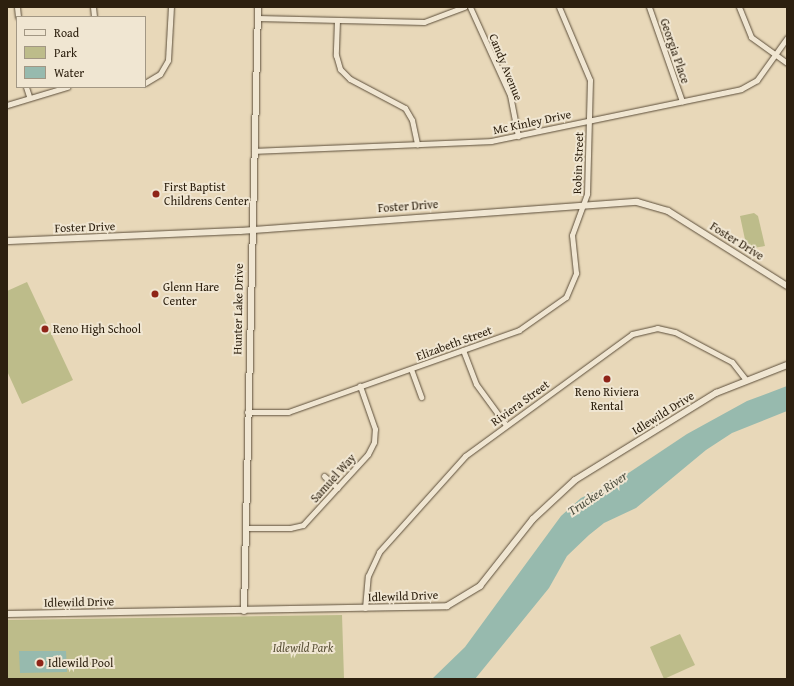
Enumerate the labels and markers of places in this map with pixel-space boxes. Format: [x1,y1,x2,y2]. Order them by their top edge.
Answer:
place label: First Baptist Childrens Center [164,180,249,208]
marker: First Baptist Childrens Center [151,189,161,199]
place label: Glenn Hare Center [163,280,219,308]
marker: Glenn Hare Center [150,289,160,299]
place label: Reno High School [53,322,141,336]
marker: Reno High School [40,324,50,334]
marker: Reno Riviera Rental [602,374,612,384]
place label: Reno Riviera Rental [575,385,639,413]
place label: Idlewild Pool [48,656,113,670]
marker: Idlewild Pool [35,658,45,668]

